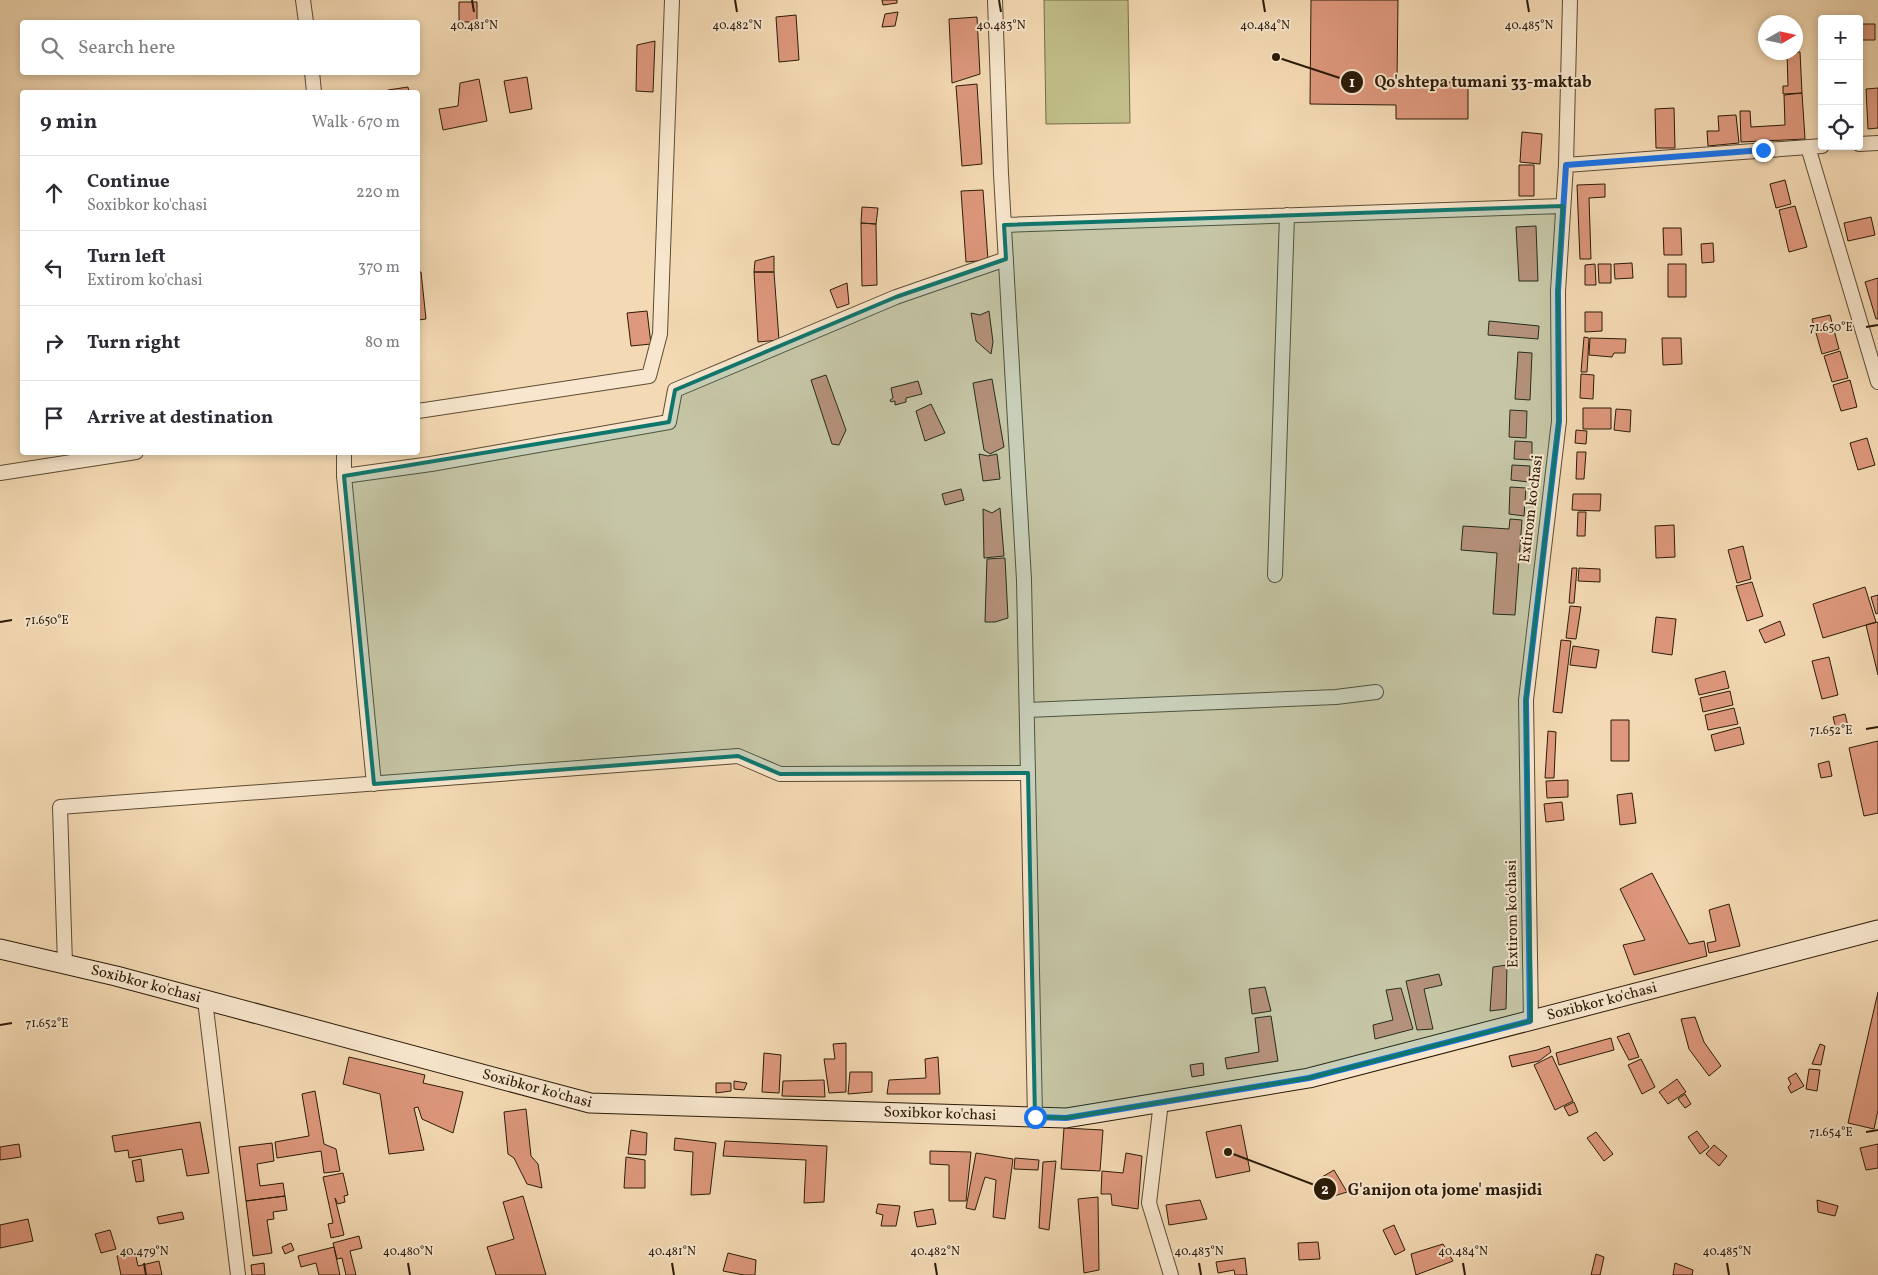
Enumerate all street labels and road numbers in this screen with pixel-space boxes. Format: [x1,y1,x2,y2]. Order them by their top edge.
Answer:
street label: Extirom ko'chasi [1515,454,1549,564]
street label: Extirom ko'chasi [1502,860,1524,968]
street label: Soxibkor ko'chasi [89,960,203,1009]
street label: Soxibkor ko'chasi [1545,977,1659,1026]
street label: Soxibkor ko'chasi [480,1064,594,1114]
street label: Soxibkor ko'chasi [883,1102,997,1126]

